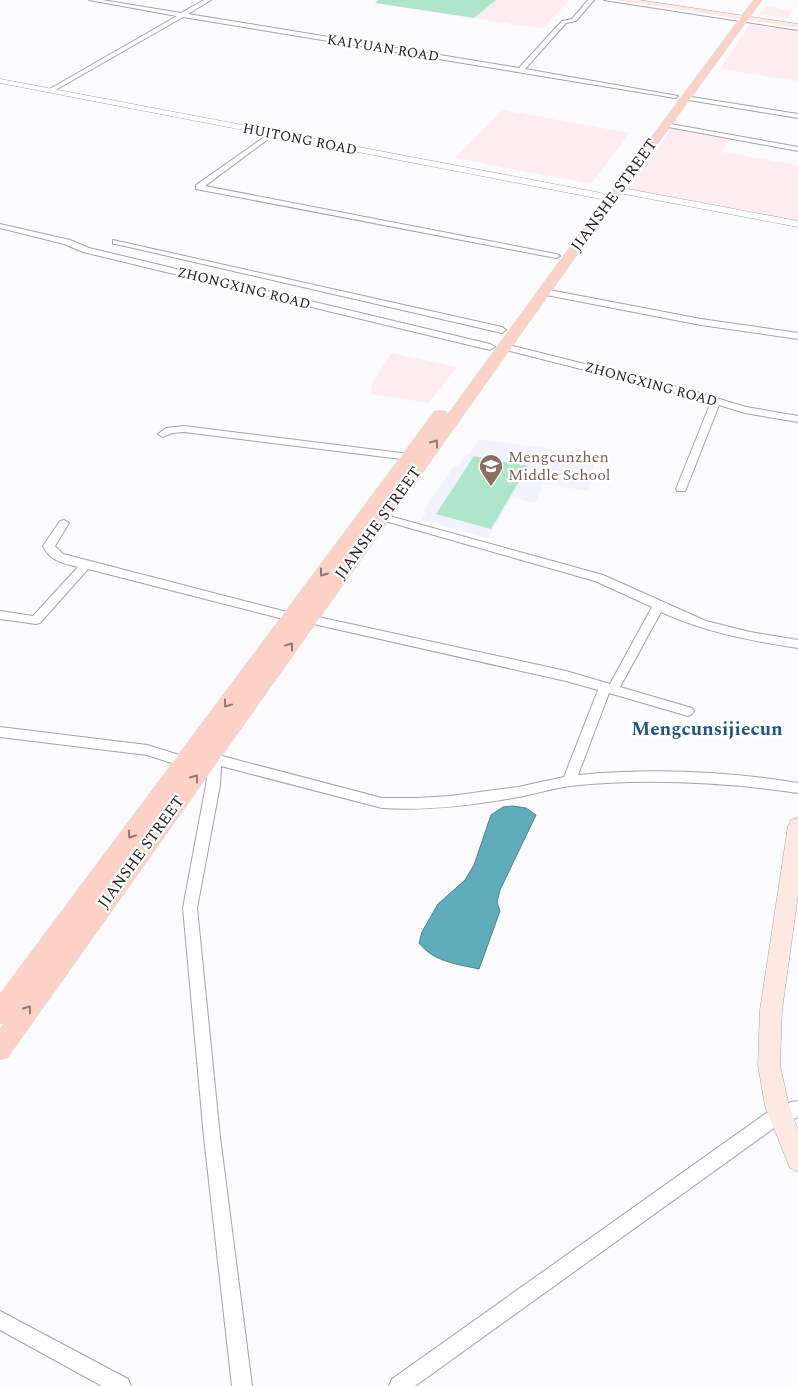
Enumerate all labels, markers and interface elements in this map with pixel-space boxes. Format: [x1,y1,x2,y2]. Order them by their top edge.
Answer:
street label: KAIYUAN ROAD [326,29,440,67]
street label: HUITONG ROAD [241,118,359,160]
street label: JIANSHE STREET [565,133,663,256]
street label: ZHONGXING ROAD [175,261,313,315]
street label: ZHONGXING ROAD [582,356,720,412]
one-way arrow [430,440,438,449]
place label: Mengcunzhen Middle School [508,445,611,487]
school or university icon: Mengcunzhen Middle School [478,453,504,487]
street label: JIANSHE STREET [329,461,427,584]
one-way arrow [321,567,329,576]
one-way arrow [284,643,292,652]
one-way arrow [224,698,233,708]
district label: Mengcunsijiecun [631,715,783,744]
one-way arrow [189,774,198,784]
street label: JIANSHE STREET [92,790,190,913]
one-way arrow [128,829,137,839]
one-way arrow [23,1006,31,1015]

